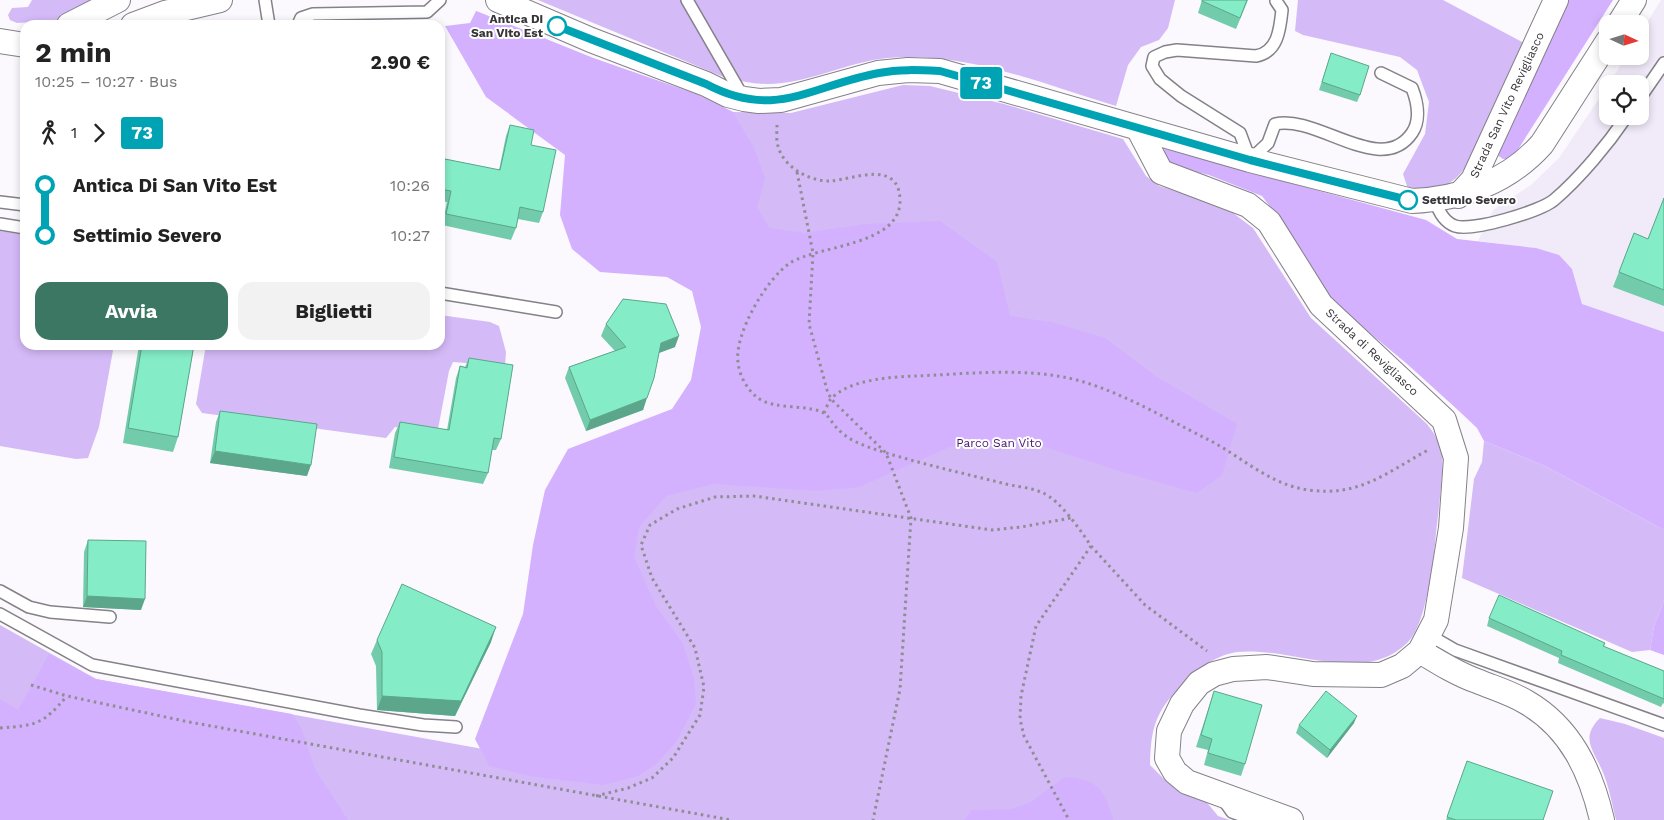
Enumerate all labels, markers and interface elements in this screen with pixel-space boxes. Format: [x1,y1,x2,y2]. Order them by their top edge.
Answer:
place label: Antica Di San Vito Est [471,12,544,40]
north arrow [1599,15,1649,65]
map controls [1599,15,1649,125]
marker: Antica Di San Vito Est [547,16,567,36]
street label: Strada San Vito Revigliasco [1467,30,1547,180]
text: 2 min [35,36,112,69]
text: 2.90 € [370,51,430,74]
line badge: 73 [958,67,1004,99]
text: 10:25 – 10:27 · Bus [35,72,178,91]
text: 73 [970,72,992,93]
button: locate [1599,75,1649,125]
icon: walk [35,119,63,147]
icon: forward [85,119,113,147]
text: 73 [131,122,153,143]
text: 1 [71,123,77,142]
text: Antica Di San Vito Est [73,174,277,197]
text: 10:26 [390,176,430,195]
marker: Settimio Severo [1398,190,1418,210]
place label: Settimio Severo [1422,193,1516,207]
text: Settimio Severo [73,224,222,247]
text: 10:27 [391,226,430,245]
button: Avvia [35,282,228,340]
button: Biglietti [238,282,430,340]
street label: Strada di Revigliasco [1323,305,1421,399]
park label: Parco San Vito [956,436,1042,450]

